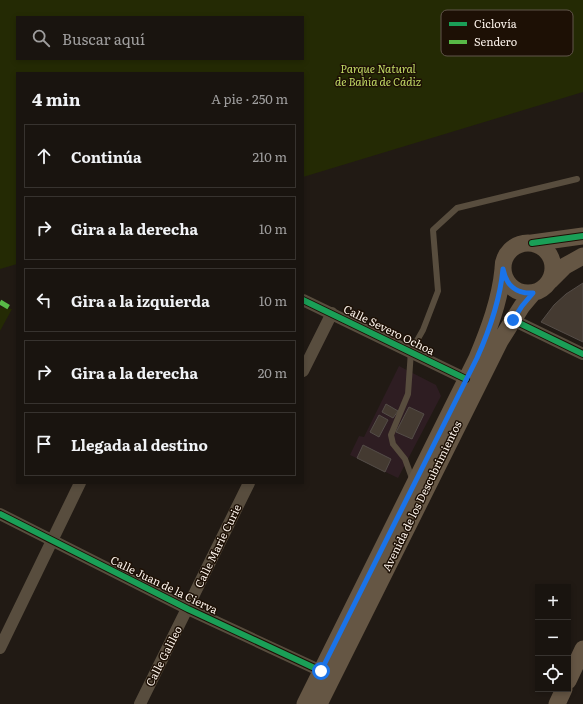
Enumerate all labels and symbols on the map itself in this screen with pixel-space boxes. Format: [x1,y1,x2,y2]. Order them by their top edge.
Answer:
legend [441,10,573,56]
text: Ciclovía [474,15,517,31]
text: Sendero [474,33,517,49]
park label: Parque Natural de Bahía de Cádiz [335,60,421,89]
street label: Calle Severo Ochoa [341,300,438,358]
route end [504,311,522,329]
street label: Avenida de los Descubrimientos [378,418,465,573]
street label: Calle Marie Curie [190,501,244,590]
street label: Calle Juan de la Cierva [108,551,221,617]
street label: Calle Galileo [141,623,185,689]
route start [312,662,330,680]

